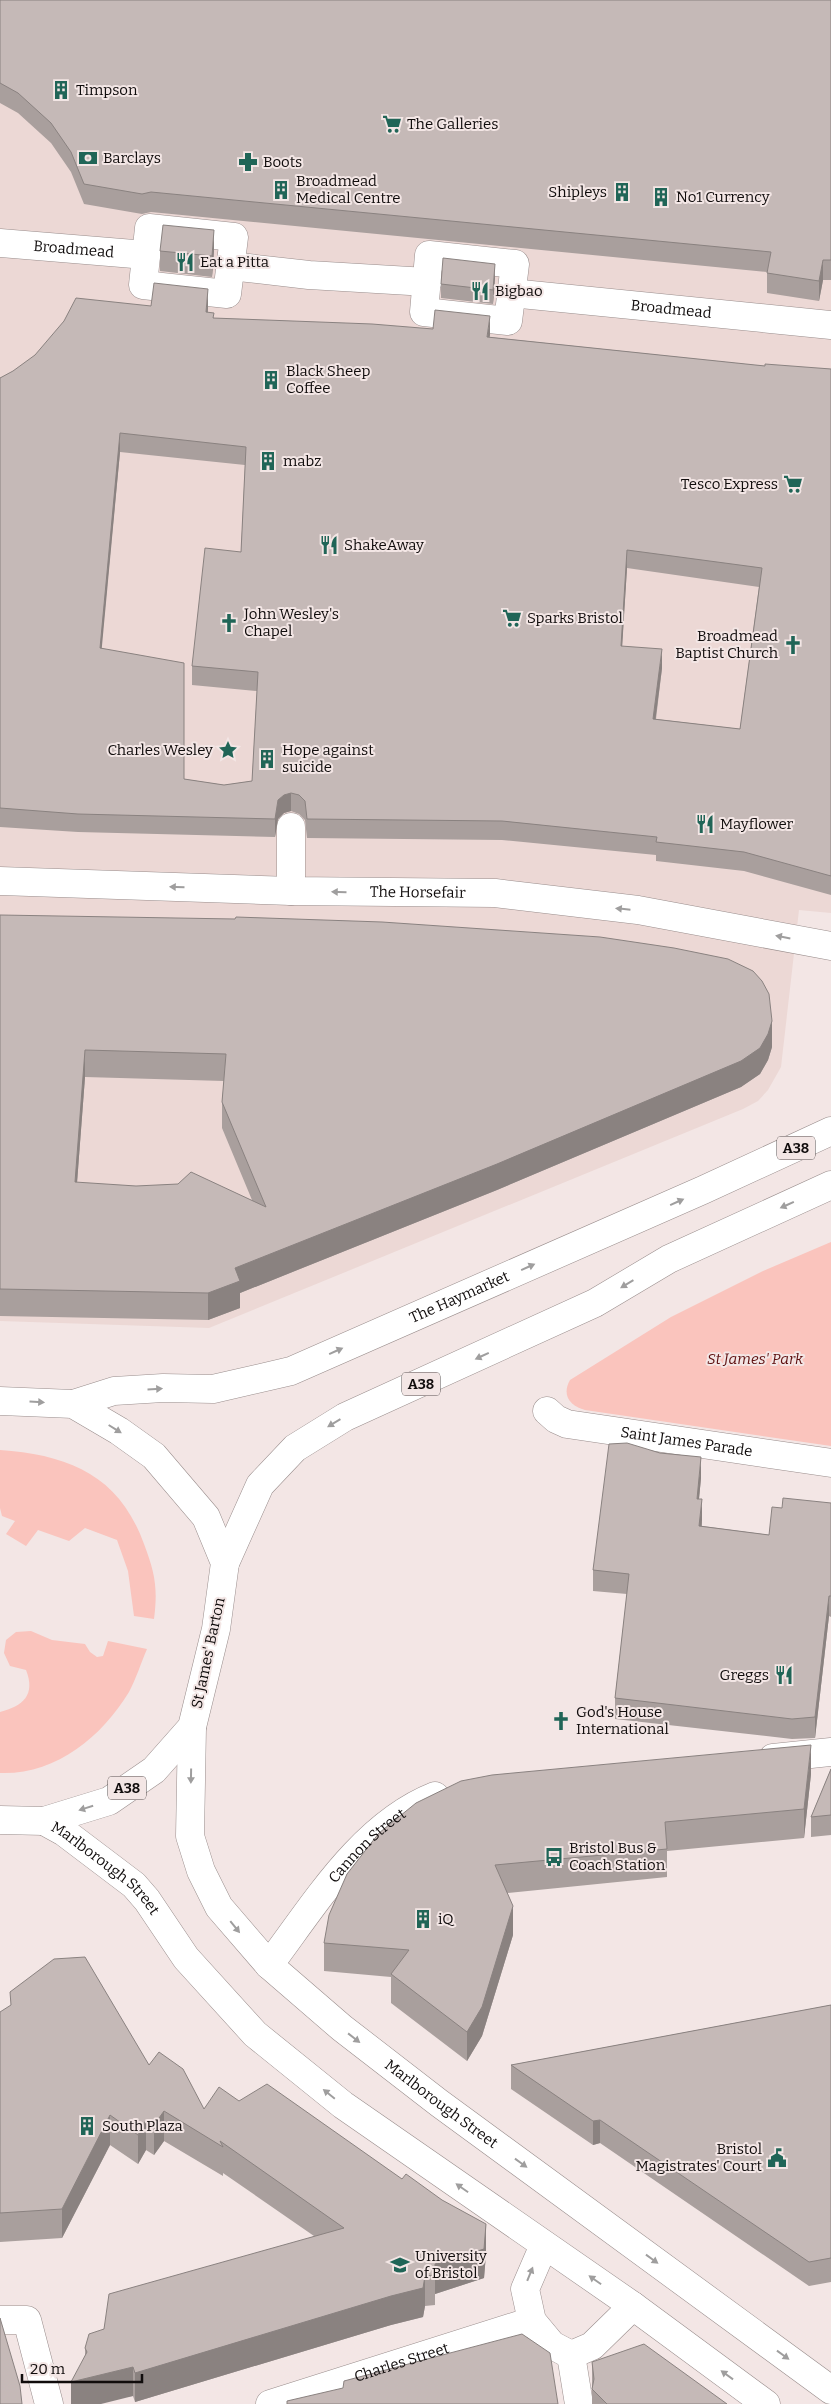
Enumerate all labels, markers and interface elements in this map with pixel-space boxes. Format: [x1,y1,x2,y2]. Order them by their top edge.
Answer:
building icon: Timpson [50,79,72,101]
place label: Timpson [76,81,138,99]
supermarket icon: The Galleries [381,113,403,135]
place label: The Galleries [407,115,498,133]
bank icon: Barclays [77,147,99,169]
place label: Barclays [103,149,161,167]
pharmacy icon: Boots [237,151,259,173]
place label: Boots [263,153,302,171]
place label: Broadmead Medical Centre [296,172,401,207]
building icon: Broadmead Medical Centre [270,179,292,201]
building icon: Shipleys [611,181,633,203]
place label: Shipleys [548,183,607,201]
building icon: No1 Currency [650,186,672,208]
place label: No1 Currency [676,188,770,206]
street label: Broadmead [33,237,115,261]
restaurant icon: Eat a Pitta [174,251,196,273]
place label: Eat a Pitta [200,253,269,271]
restaurant icon: Bigbao [469,280,491,302]
place label: Bigbao [495,282,543,300]
street label: Broadmead [630,296,713,322]
place label: Black Sheep Coffee [286,362,370,397]
building icon: Black Sheep Coffee [260,369,282,391]
building icon: mabz [257,450,279,472]
place label: mabz [283,452,321,470]
supermarket icon: Tesco Express [782,473,804,495]
place label: Tesco Express [681,475,778,493]
restaurant icon: ShakeAway [318,534,340,556]
place label: ShakeAway [344,536,424,554]
place label: John Wesley's Chapel [243,605,339,640]
supermarket icon: Sparks Bristol [501,607,523,629]
place label: Sparks Bristol [527,609,623,627]
church icon: John Wesley's Chapel [218,612,240,634]
place label: Broadmead Baptist Church [675,627,779,662]
church icon: Broadmead Baptist Church [782,634,804,656]
place icon: Charles Wesley [217,739,239,761]
place label: Charles Wesley [107,741,213,759]
place label: Hope against suicide [282,741,374,776]
building icon: Hope against suicide [256,748,278,770]
restaurant icon: Mayflower [694,813,716,835]
place label: Mayflower [720,815,794,833]
one-way arrow [168,883,184,891]
street label: The Horsefair [370,883,466,902]
one-way arrow [331,887,347,895]
one-way arrow [615,905,631,913]
one-way arrow [775,932,791,940]
road number: A38 [777,1136,815,1160]
one-way arrow [670,1197,684,1205]
one-way arrow [780,1202,794,1210]
one-way arrow [521,1262,536,1270]
street label: The Haymarket [407,1267,512,1327]
one-way arrow [621,1279,634,1288]
one-way arrow [329,1347,343,1355]
park label: St James' Park [707,1350,804,1368]
one-way arrow [475,1352,489,1360]
road number: A38 [402,1372,440,1396]
one-way arrow [147,1384,163,1392]
one-way arrow [29,1399,45,1407]
one-way arrow [327,1419,340,1428]
street label: Saint James Parade [619,1423,754,1460]
one-way arrow [109,1424,122,1434]
street label: St James' Barton [187,1595,229,1710]
restaurant icon: Greggs [773,1664,795,1686]
place label: Greggs [720,1666,769,1684]
place label: God's House International [576,1703,669,1738]
church icon: God's House International [550,1710,572,1732]
one-way arrow [187,1768,195,1784]
road number: A38 [108,1776,146,1800]
street label: Cannon Street [325,1804,409,1887]
one-way arrow [78,1805,93,1813]
street label: Marlborough Street [48,1818,164,1919]
place label: Bristol Bus & Coach Station [569,1839,666,1874]
bus stop icon: Bristol Bus & Coach Station [543,1846,565,1868]
building icon: iQ [412,1908,434,1930]
place label: iQ [438,1910,455,1928]
one-way arrow [230,1920,241,1933]
one-way arrow [347,2032,360,2043]
street label: Marlborough Street [381,2056,502,2152]
one-way arrow [323,2088,336,2099]
building icon: South Plaza [76,2115,98,2137]
place label: South Plaza [102,2117,183,2135]
place label: Bristol Magistrates' Court [635,2140,763,2175]
public building icon: Bristol Magistrates' Court [766,2147,788,2169]
one-way arrow [514,2158,527,2169]
one-way arrow [455,2183,468,2193]
place label: University of Bristol [415,2247,487,2282]
school or university icon: University of Bristol [389,2254,411,2276]
one-way arrow [645,2254,659,2264]
one-way arrow [527,2267,535,2282]
one-way arrow [588,2275,602,2285]
street label: Charles Street [352,2339,452,2386]
one-way arrow [776,2350,790,2360]
scale bar [22,2352,142,2384]
text: 20 m [30,2360,66,2378]
one-way arrow [720,2370,734,2380]

